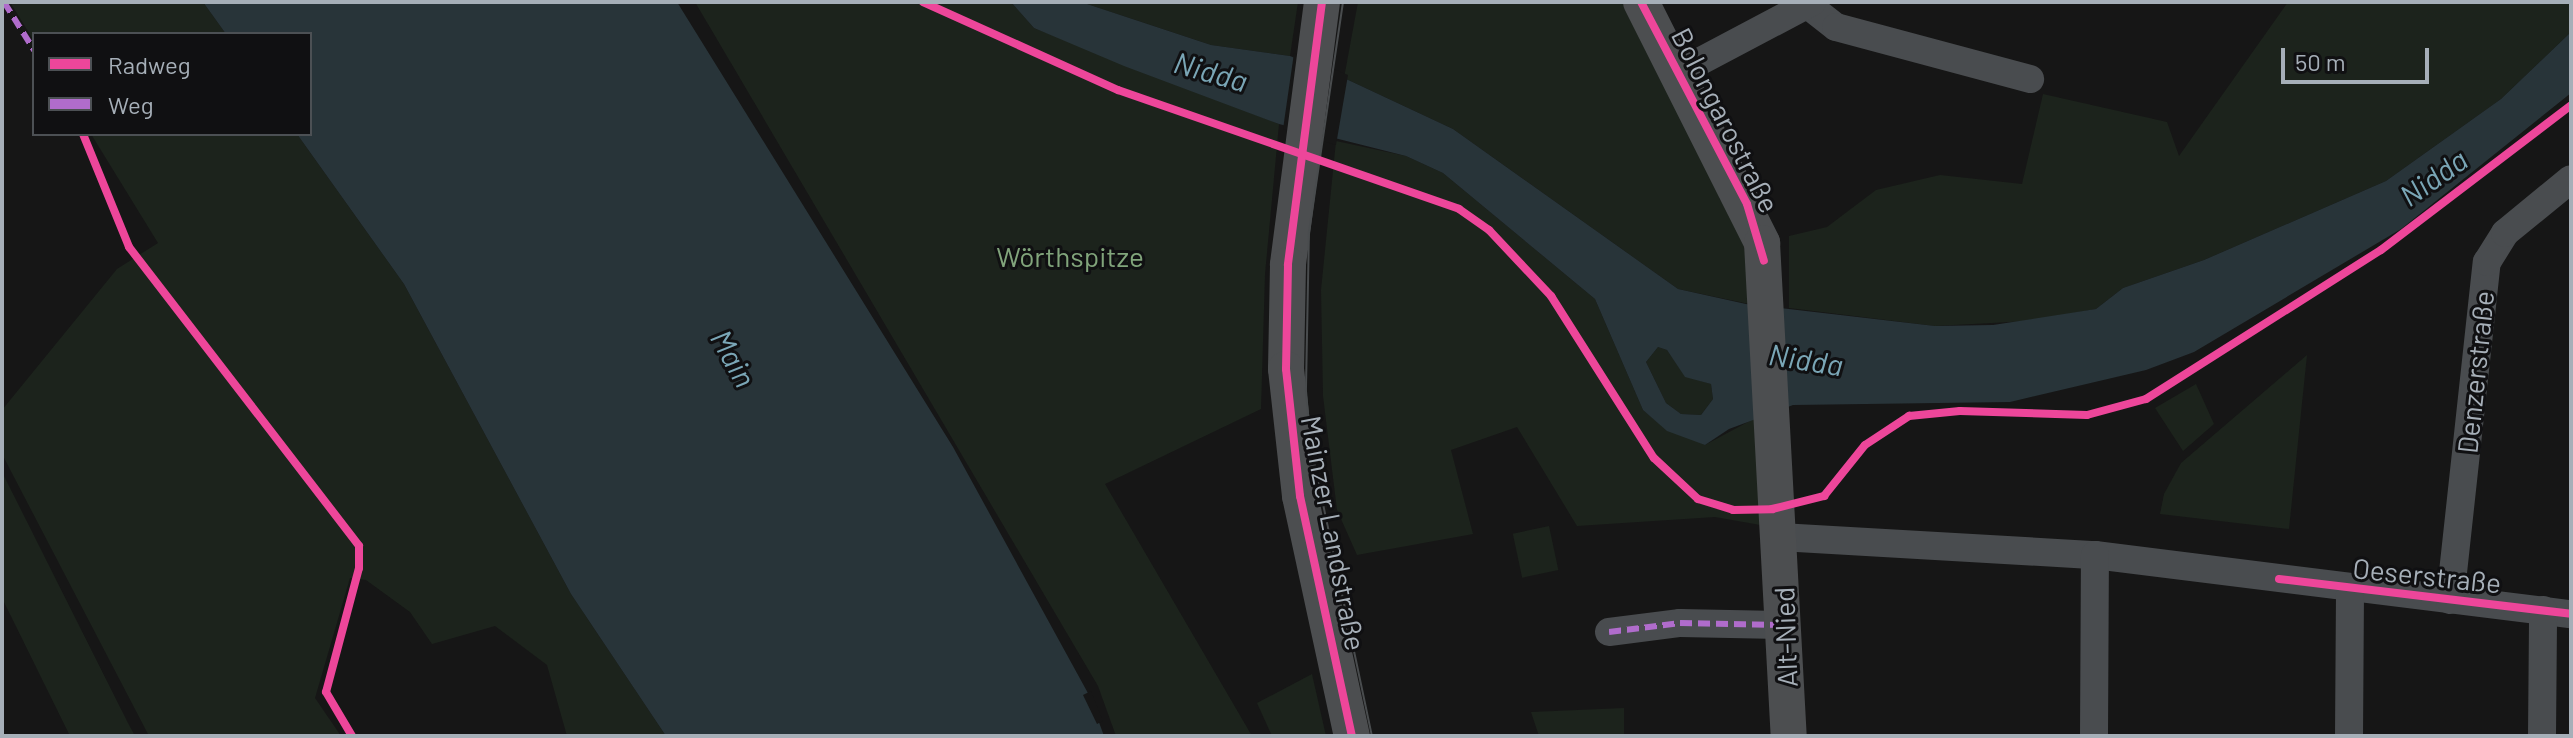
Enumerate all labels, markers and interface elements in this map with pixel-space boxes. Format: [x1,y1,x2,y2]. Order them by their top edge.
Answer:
street label: Bolongarostraße [1665,22,1787,218]
legend [32,32,312,136]
scale bar [2285,32,2433,82]
water label: Nidda [1170,43,1252,99]
text: 50 m [2295,47,2346,76]
text: Radweg [108,50,191,79]
text: Weg [108,90,154,119]
water label: Nidda [2392,141,2474,213]
park label: Wörthspitze [996,239,1144,273]
street label: Denzerstraße [2450,289,2500,455]
water label: Main [704,323,764,393]
water label: Nidda [1766,335,1846,383]
street label: Mainzer Landstraße [1295,413,1373,653]
street label: Oeserstraße [2351,550,2503,600]
street label: Alt-Nied [1766,586,1804,688]

